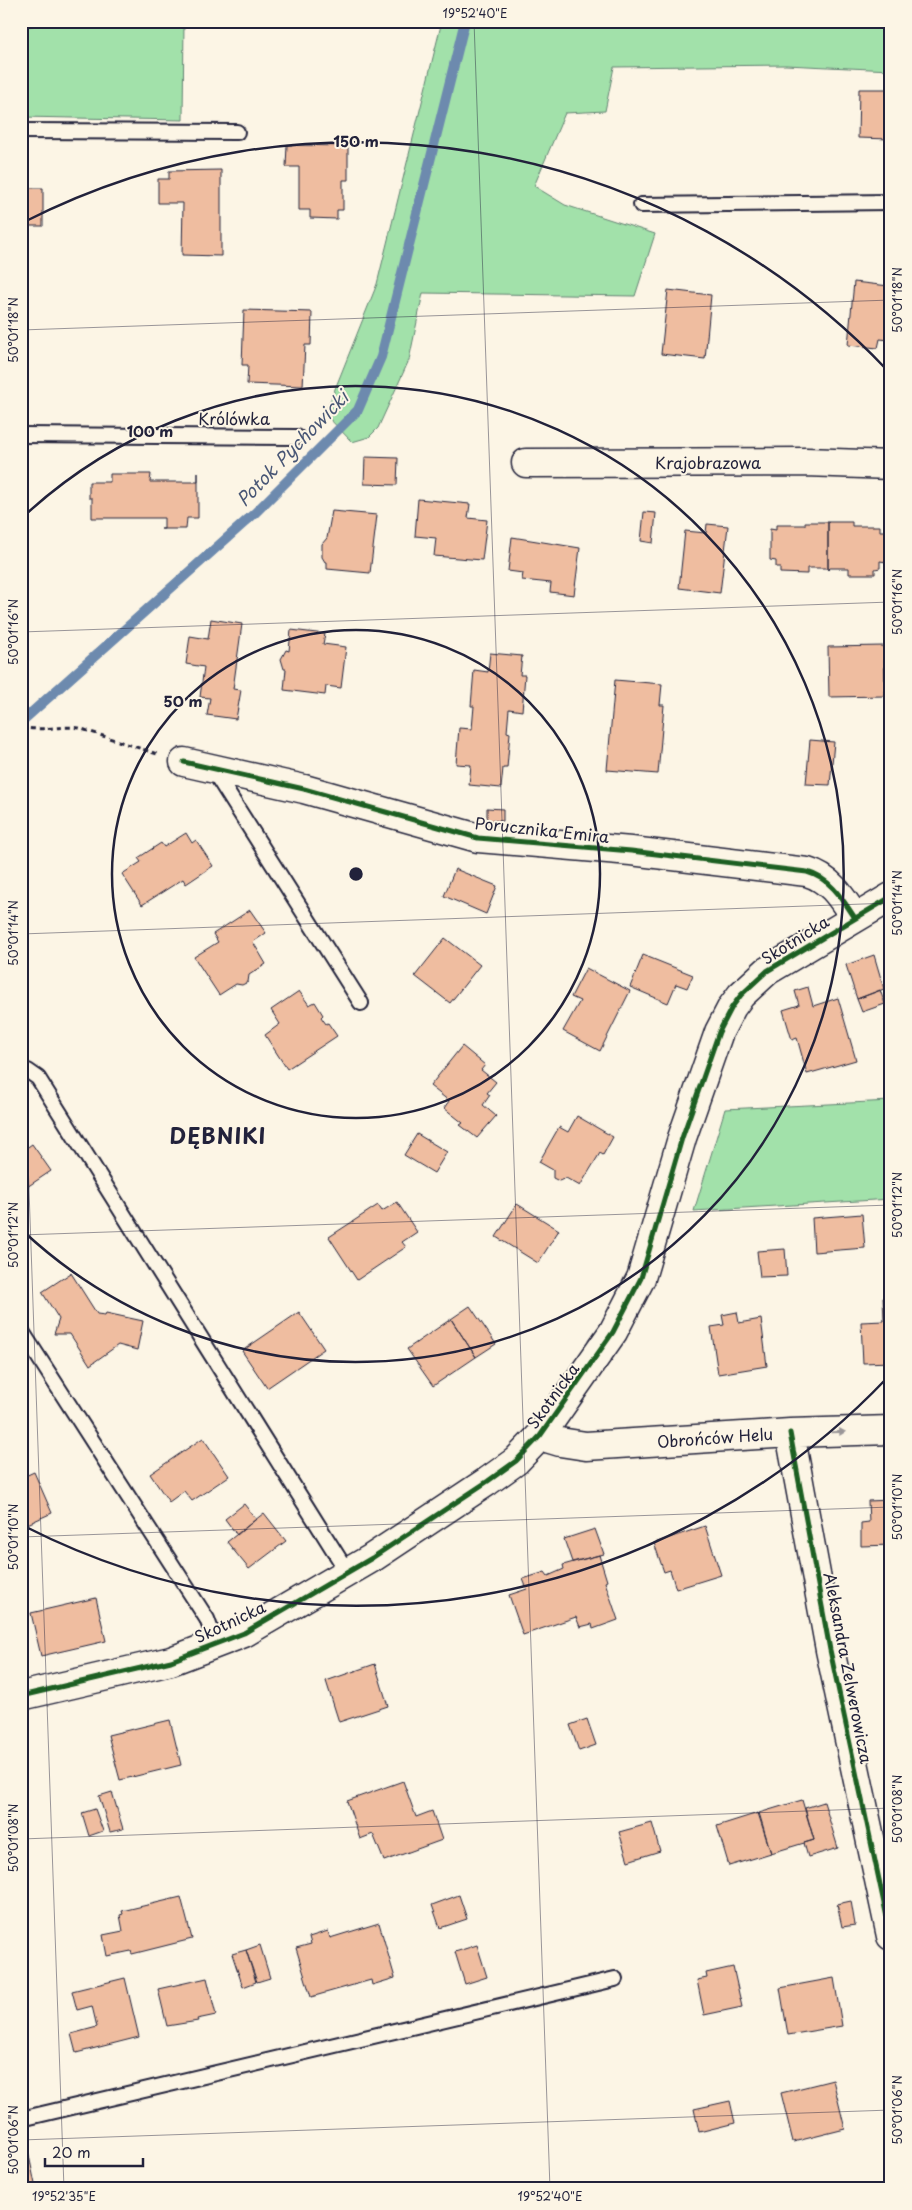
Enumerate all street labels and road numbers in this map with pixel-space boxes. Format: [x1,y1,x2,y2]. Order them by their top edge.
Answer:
street label: Królówka [198,406,270,430]
street label: Krajobrazowa [655,450,761,474]
street label: Porucznika Emira [474,810,610,848]
street label: Skotnicka [756,909,833,969]
street label: Skotnicka [520,1358,584,1433]
street label: Obrońców Helu [656,1421,774,1453]
street label: Aleksandra Zelwerowicza [819,1570,879,1765]
street label: Skotnicka [190,1594,269,1648]

